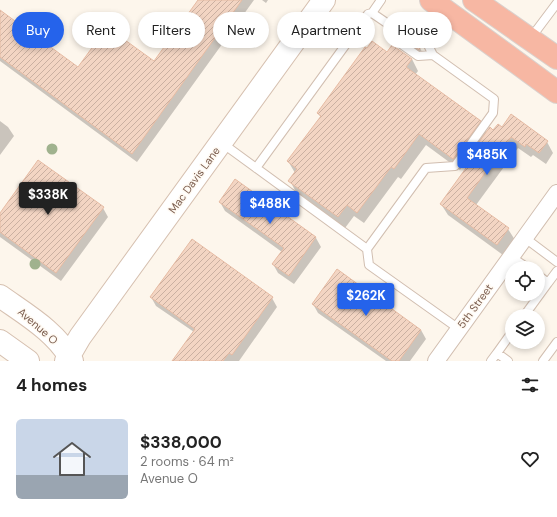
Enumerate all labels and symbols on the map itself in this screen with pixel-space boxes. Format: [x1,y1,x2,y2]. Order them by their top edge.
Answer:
pin: $485K [459,142,515,176]
street label: Mac Davis Lane [165,144,223,216]
pin: $338K [20,182,76,216]
pin: $488K [242,191,298,225]
street label: 5th Street [454,281,496,331]
pin: $262K [338,283,394,317]
street label: Avenue O [15,305,61,347]

